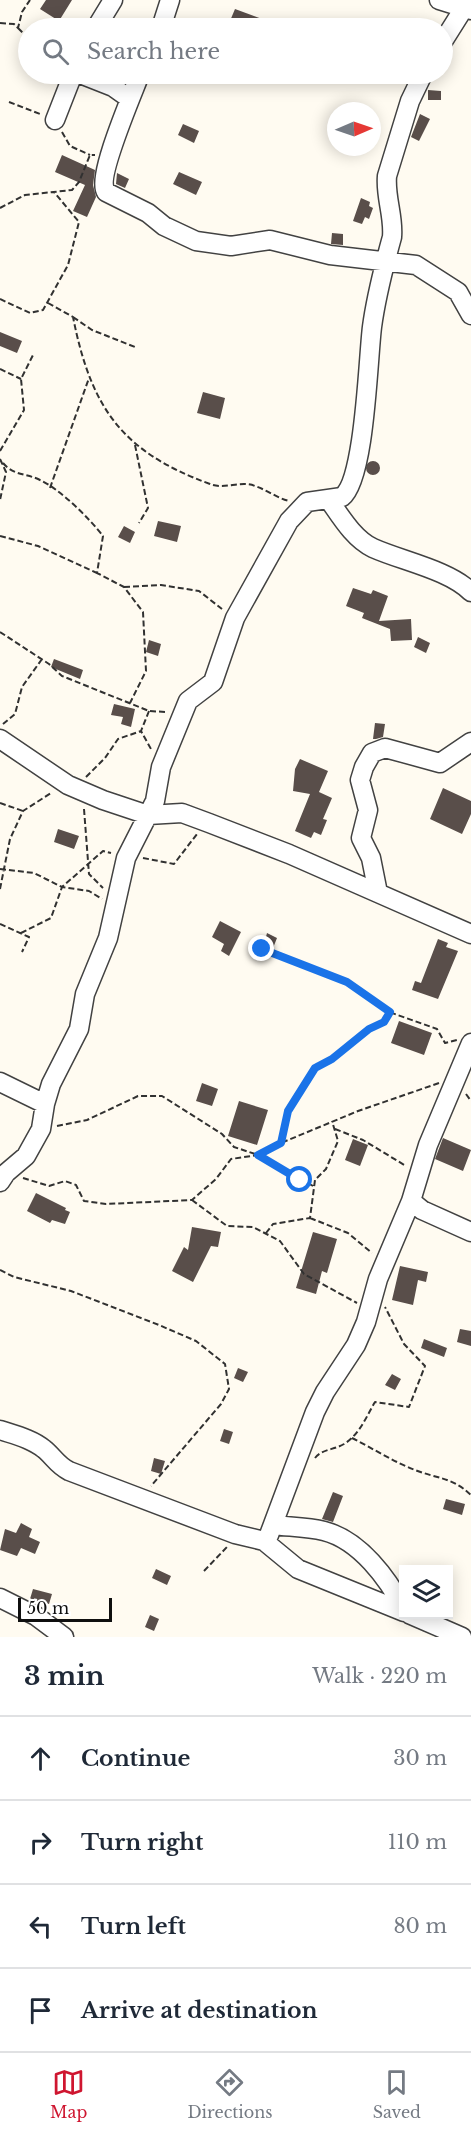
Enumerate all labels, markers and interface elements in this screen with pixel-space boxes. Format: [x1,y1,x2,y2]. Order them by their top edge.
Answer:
search box [18,18,453,84]
icon: search [39,35,72,68]
text: Search here [87,38,220,65]
north arrow [327,102,381,156]
route end [248,935,274,961]
route start [286,1166,312,1192]
map controls [399,1565,453,1619]
button: layers [399,1565,453,1619]
scale bar [18,1595,112,1622]
text: 50 m [27,1598,69,1618]
text: 3 min [24,1660,105,1692]
text: Walk · 220 m [312,1664,447,1688]
icon: ahead [24,1742,57,1775]
text: Continue [81,1745,190,1772]
text: 30 m [393,1746,447,1770]
icon: right [24,1826,57,1859]
text: Turn right [81,1829,203,1856]
text: 110 m [388,1830,447,1854]
icon: left [24,1910,57,1943]
text: Turn left [81,1913,186,1940]
text: 80 m [393,1914,447,1938]
icon: arrive [24,1994,57,2027]
text: Arrive at destination [81,1997,318,2024]
tab: Map [50,2066,87,2122]
tab: Directions [187,2066,272,2122]
tab: Saved [373,2066,421,2122]

